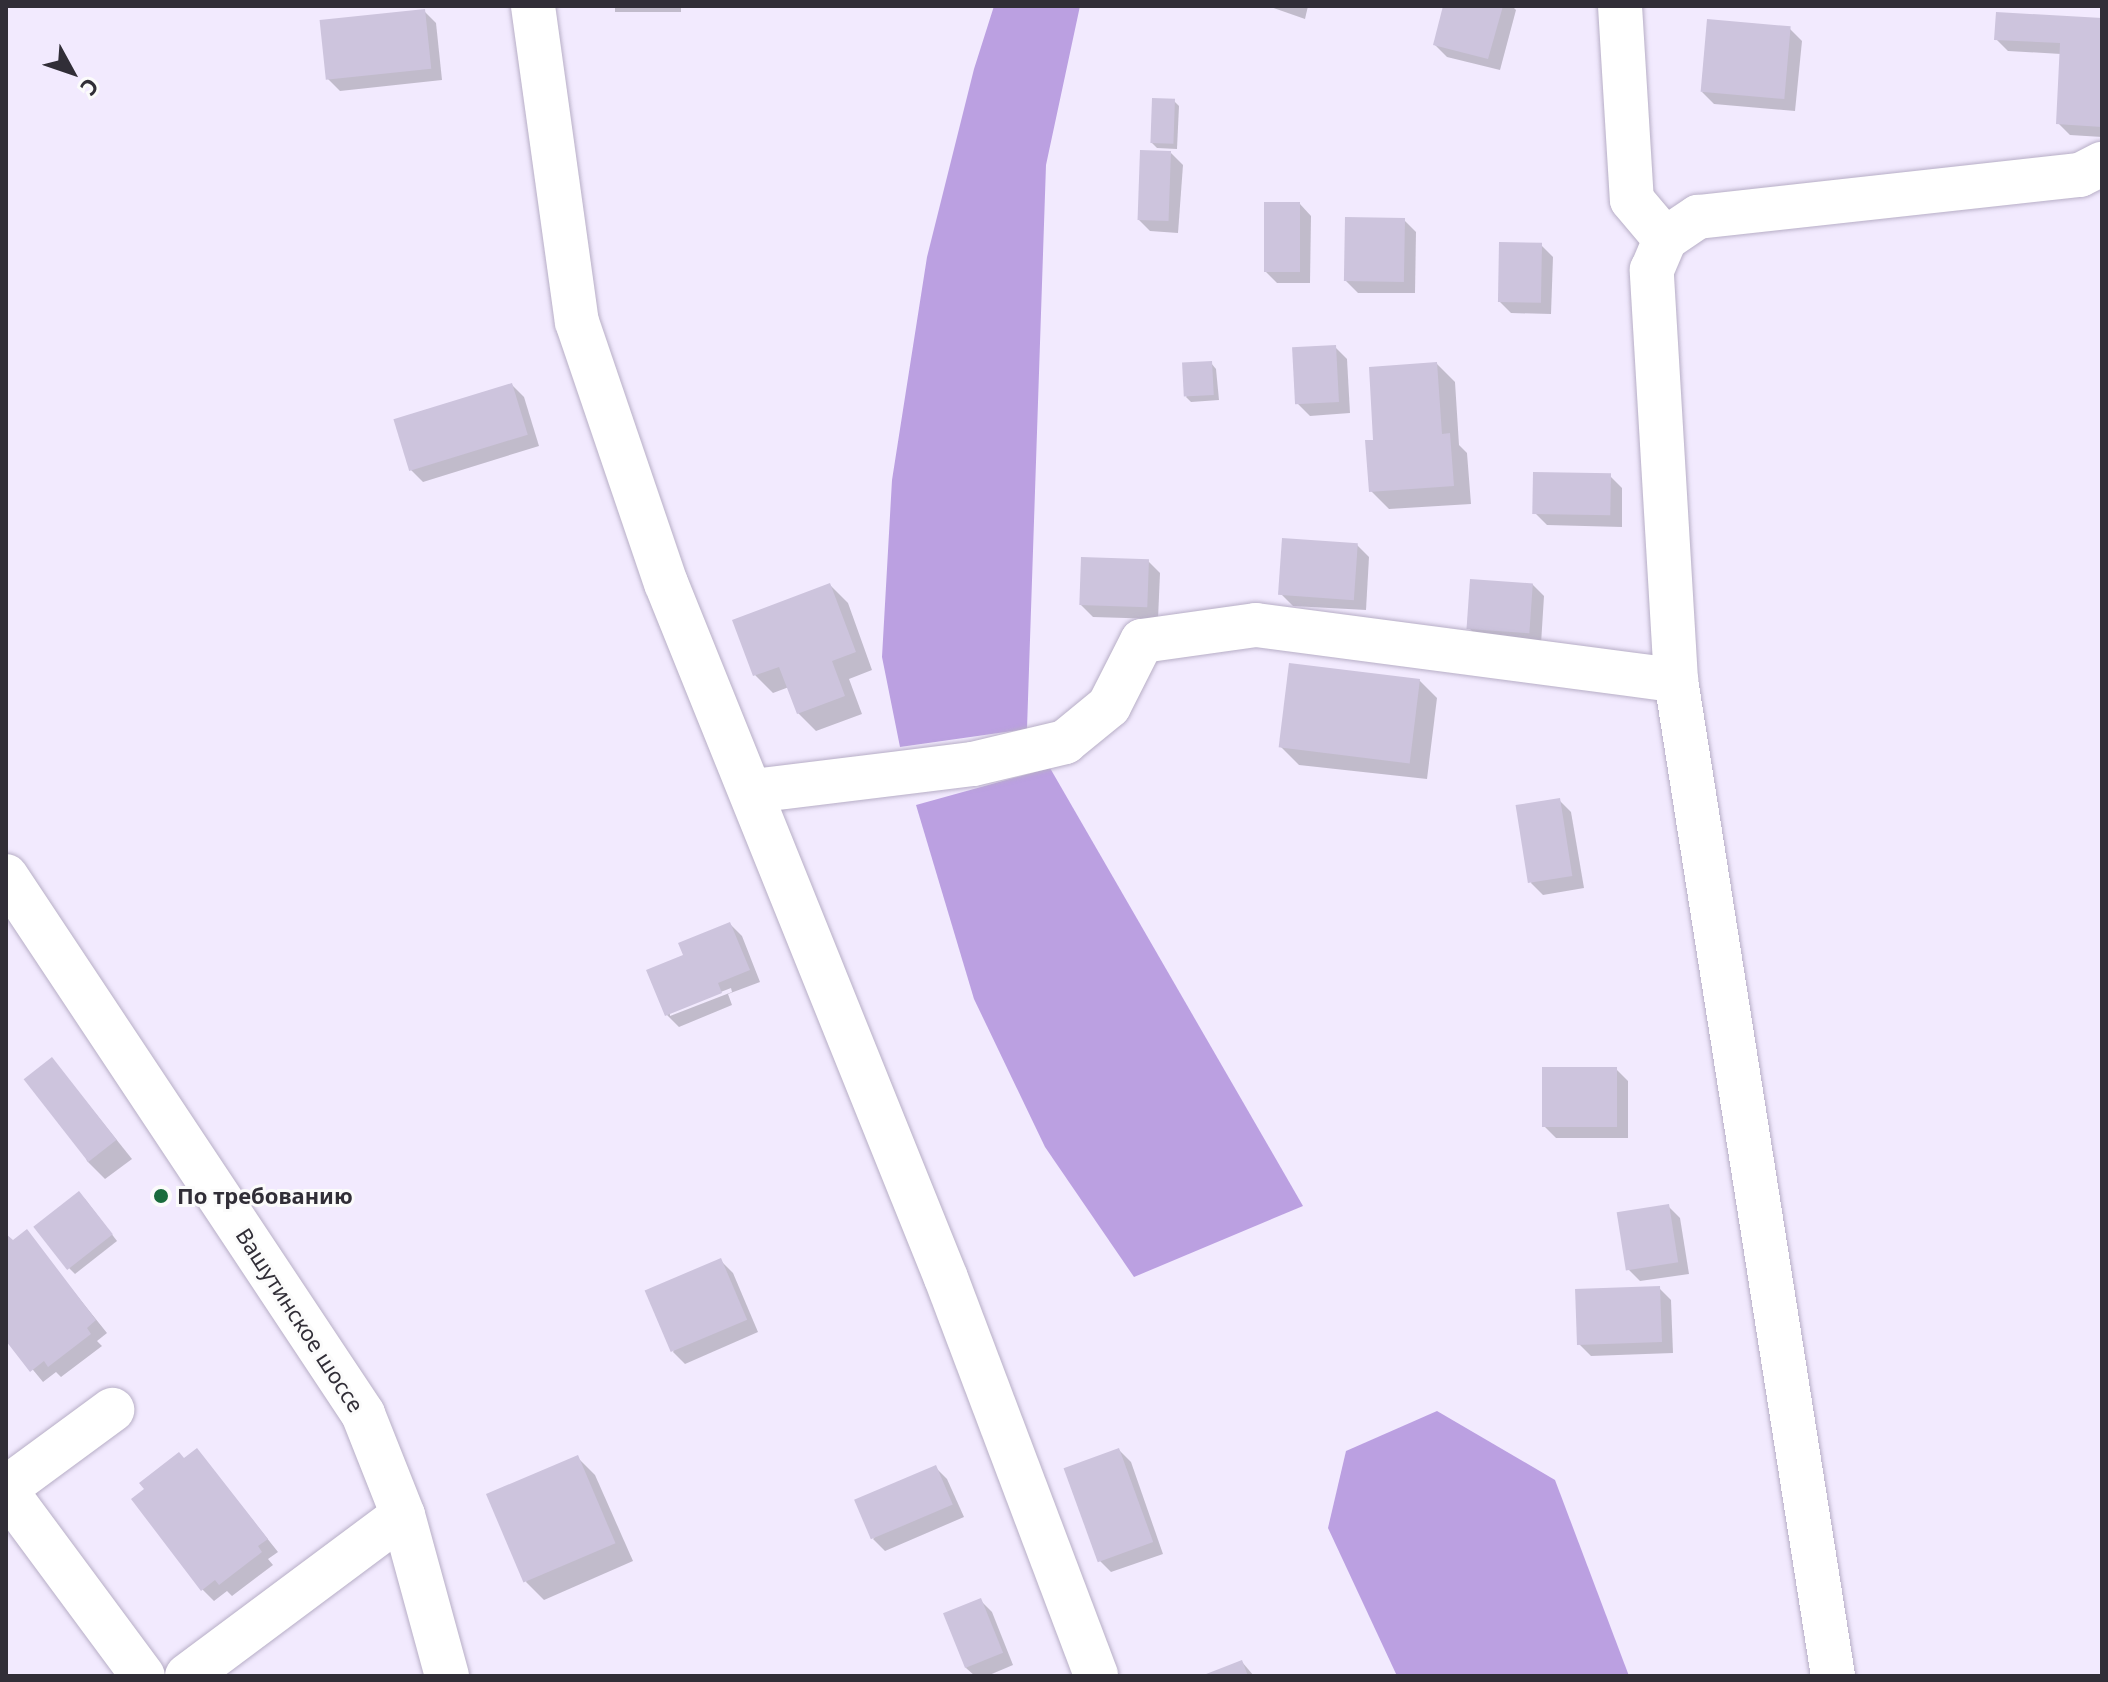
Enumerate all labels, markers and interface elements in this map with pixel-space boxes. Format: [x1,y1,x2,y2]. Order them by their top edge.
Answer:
north arrow [32,32,112,112]
text: С [74,72,106,103]
place label: По требованию [177,1183,353,1209]
marker: По требованию [152,1187,170,1205]
street label: Вашутинское шоссе [231,1223,369,1417]

